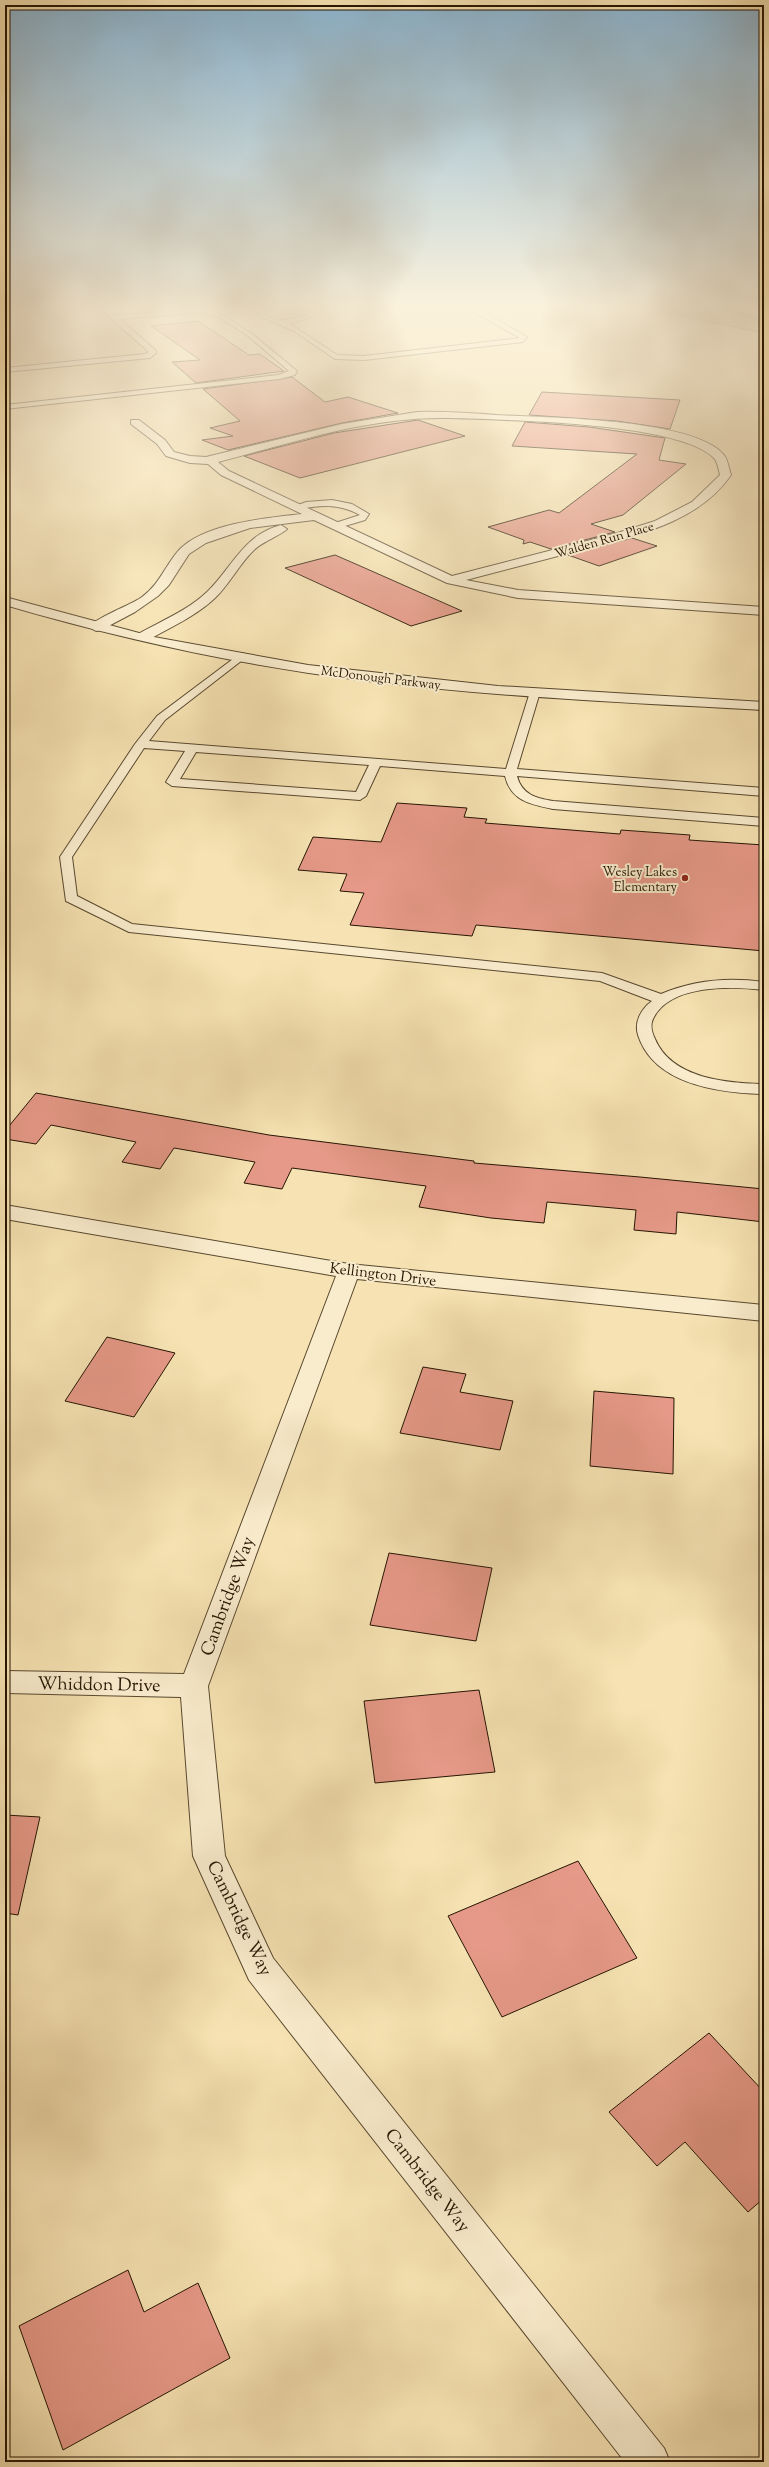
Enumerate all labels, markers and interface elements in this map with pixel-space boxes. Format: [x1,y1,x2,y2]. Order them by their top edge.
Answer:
street label: Walden Run Place [553,518,656,564]
street label: McDonough Parkway [320,663,442,695]
place label: Wesley Lakes Elementary [602,864,678,897]
marker: Wesley Lakes Elementary [680,873,690,883]
street label: Kellington Drive [328,1259,437,1292]
street label: Cambridge Way [195,1533,263,1660]
street label: Whiddon Drive [37,1672,161,1700]
street label: Cambridge Way [199,1857,277,1981]
street label: Cambridge Way [377,2124,475,2239]

